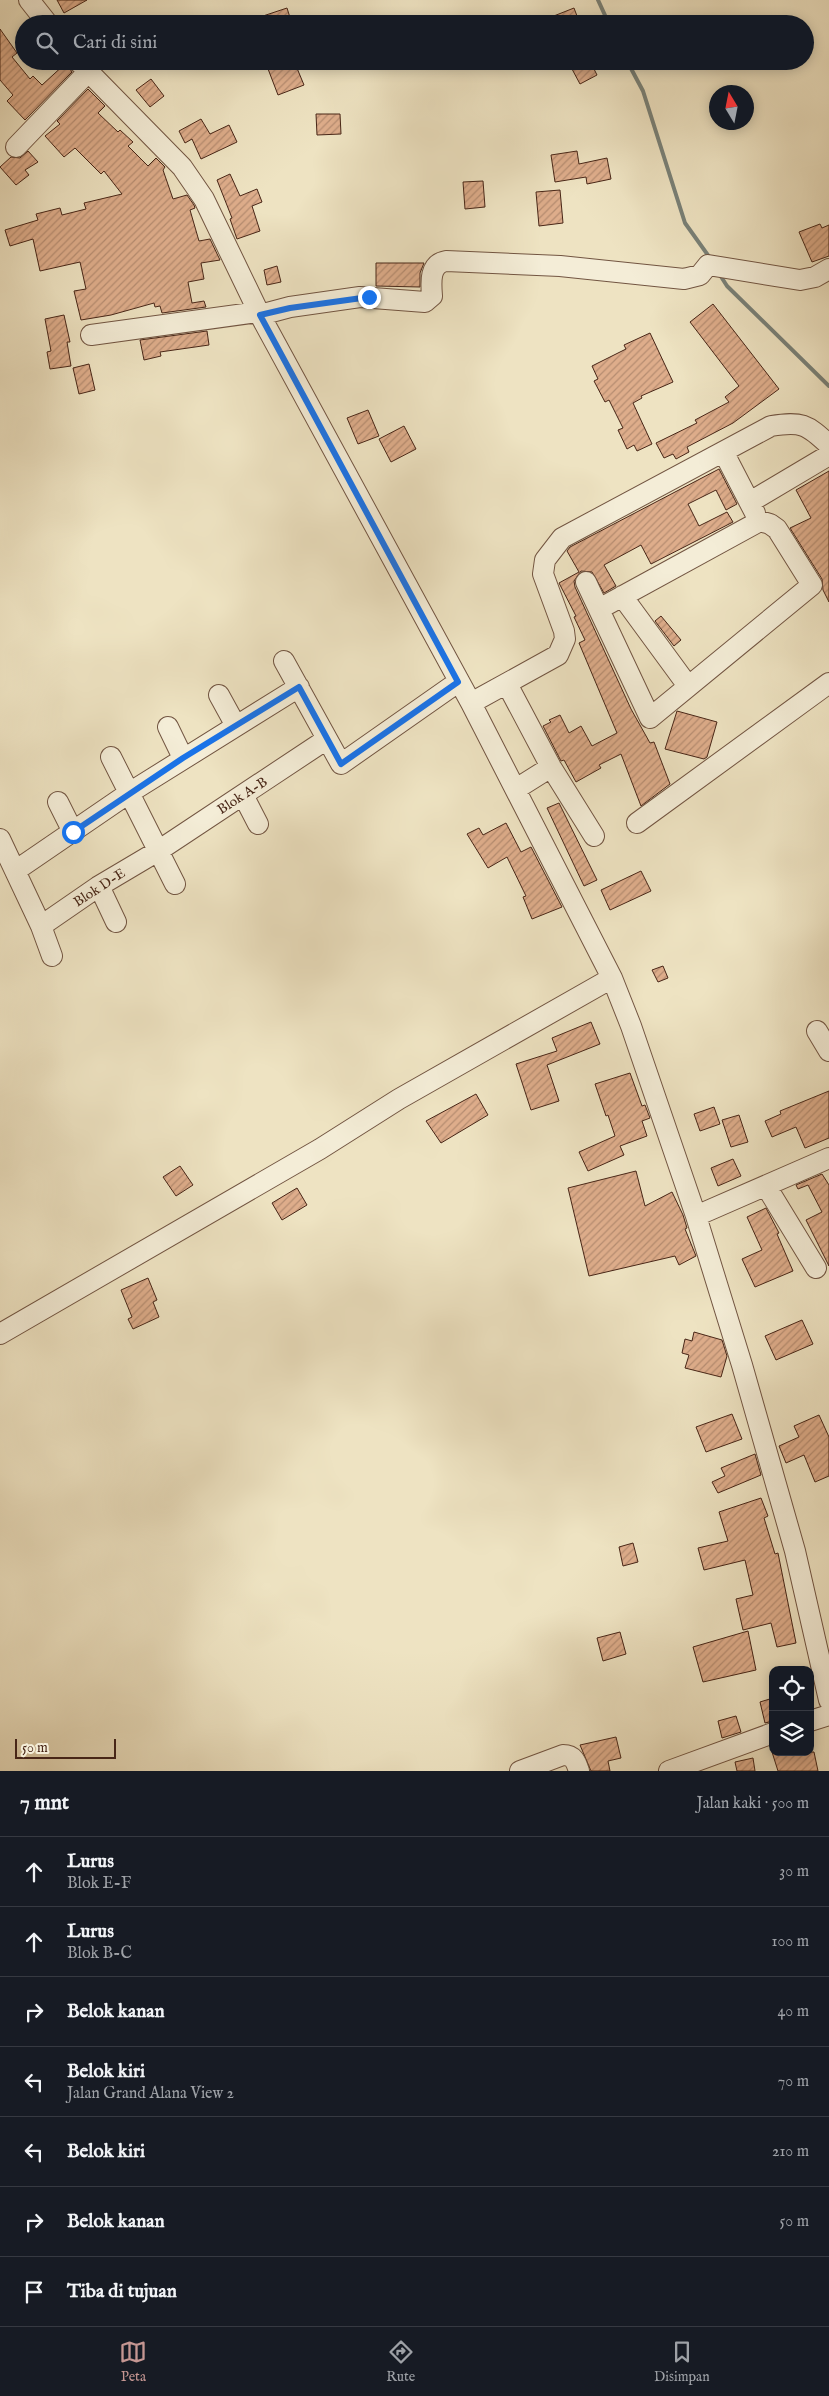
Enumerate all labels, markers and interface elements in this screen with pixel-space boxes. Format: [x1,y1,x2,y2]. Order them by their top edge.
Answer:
search box [15,15,814,70]
icon: search [33,29,61,57]
text: Cari di sini [73,31,157,55]
north arrow [709,85,754,130]
route end [358,286,381,309]
street label: Blok A-B [214,773,271,819]
route start [62,821,85,844]
street label: Blok D-E [70,864,129,911]
map controls [769,1666,814,1756]
button: locate [769,1666,814,1711]
button: layers [769,1711,814,1756]
scale bar [15,1736,116,1759]
text: 50 m [22,1739,48,1757]
text: 7 mnt [20,1790,69,1817]
text: Jalan kaki · 500 m [697,1794,809,1814]
text: Lurus [67,1850,114,1874]
icon: ahead [20,1858,48,1886]
text: 30 m [779,1862,809,1882]
text: Blok E-F [67,1874,131,1894]
text: Lurus [67,1920,114,1944]
icon: ahead [20,1928,48,1956]
text: 100 m [772,1932,809,1952]
text: Blok B-C [67,1944,132,1964]
icon: right [20,1998,48,2026]
text: Belok kanan [67,2000,165,2024]
text: 40 m [777,2002,809,2022]
text: Belok kiri [67,2060,145,2084]
icon: left [20,2068,48,2096]
text: 70 m [778,2072,809,2092]
text: Jalan Grand Alana View 2 [67,2084,234,2104]
icon: left [20,2138,48,2166]
text: Belok kiri [67,2140,145,2164]
text: 210 m [772,2142,809,2162]
icon: right [20,2208,48,2236]
text: Belok kanan [67,2210,165,2234]
text: 50 m [780,2212,809,2232]
icon: arrive [20,2278,48,2306]
text: Tiba di tujuan [67,2280,177,2304]
tab: Peta [119,2338,147,2386]
tab: Rute [386,2338,415,2386]
tab: Disimpan [654,2338,710,2386]

